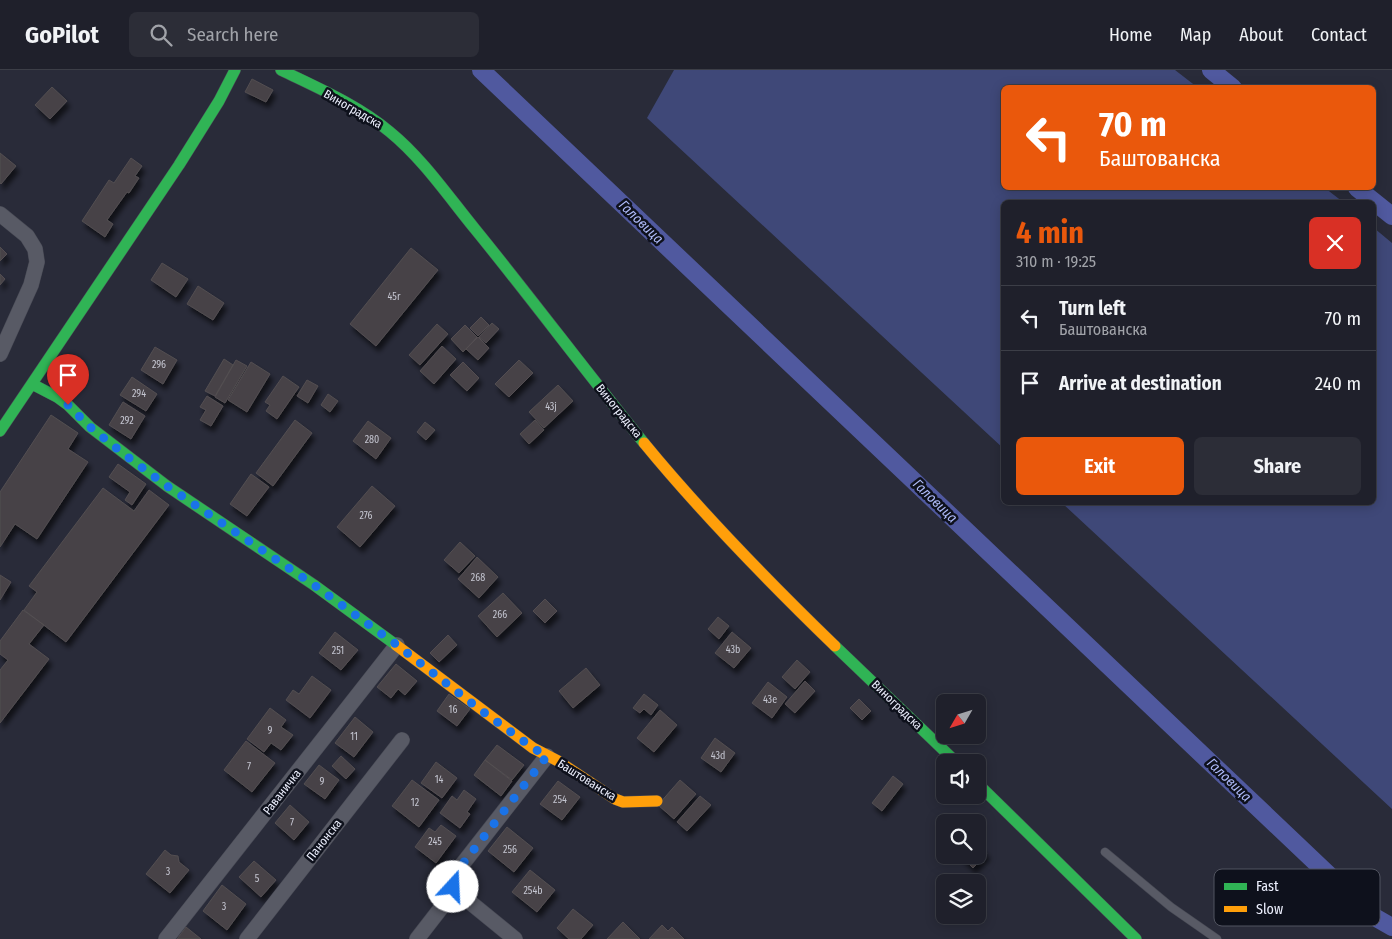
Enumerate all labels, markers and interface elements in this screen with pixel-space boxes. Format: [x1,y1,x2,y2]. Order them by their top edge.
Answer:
search box [129,12,479,57]
text: GoPilot [25,21,99,49]
icon: search [147,21,175,49]
text: Search here [187,23,279,46]
text: Home [1109,24,1152,46]
text: Map [1180,24,1211,46]
text: About [1239,24,1283,46]
text: Contact [1311,24,1367,46]
street label: Виноградска [321,87,385,131]
text: 70 m [1099,103,1167,145]
icon: left [1016,105,1081,170]
text: Баштованска [1099,145,1221,172]
water label: Галовица [615,197,667,247]
text: 4 min [1016,215,1084,251]
button: close [1309,217,1361,269]
text: 310 m · 19:25 [1016,252,1096,271]
house number: 45r [388,291,401,303]
text: Turn left [1059,297,1126,320]
icon: left [1016,304,1044,332]
text: 70 m [1325,307,1361,330]
text: Баштованска [1059,320,1147,339]
pin [47,354,89,405]
house number: 296 [152,359,166,371]
icon: arrive [54,361,82,389]
icon: arrive [1016,369,1044,397]
text: Arrive at destination [1059,372,1222,395]
text: 240 m [1315,372,1361,395]
street label: Виноградска [593,381,645,441]
house number: 294 [132,388,146,400]
house number: 43j [545,401,557,413]
house number: 292 [120,415,134,427]
house number: 280 [365,434,379,446]
button: Exit [1016,437,1184,495]
button: Share [1194,437,1361,495]
water label: Галовица [909,476,961,526]
house number: 276 [359,510,373,522]
house number: 268 [471,572,485,584]
house number: 266 [493,609,507,621]
house number: 43b [726,644,740,656]
house number: 251 [332,645,344,657]
street label: Виноградска [869,677,925,733]
house number: 43e [763,694,777,706]
north arrow [936,694,986,744]
map controls [936,694,986,924]
house number: 16 [449,704,457,716]
house number: 9 [268,725,273,737]
house number: 11 [350,731,358,743]
house number: 43d [711,750,725,762]
button: sound [936,754,986,804]
water label: Галовица [1203,755,1255,805]
street label: Баштованска [555,756,619,804]
house number: 7 [247,761,251,773]
street label: Раваничка [260,767,304,817]
house number: 14 [435,774,444,786]
house number: 9 [320,776,325,788]
house number: 254 [553,794,567,806]
house number: 12 [411,797,420,809]
button: search [936,814,986,864]
street label: Панонска [303,816,345,863]
house number: 7 [290,817,294,829]
house number: 245 [428,836,442,848]
house number: 256 [503,844,517,856]
position arrow [426,860,478,912]
house number: 3 [166,866,171,878]
legend [1214,869,1380,926]
house number: 5 [255,873,260,885]
button: layers [936,874,986,924]
text: Fast [1256,878,1279,895]
house number: 254b [523,885,543,897]
house number: 3 [222,901,227,913]
text: Slow [1256,901,1283,918]

